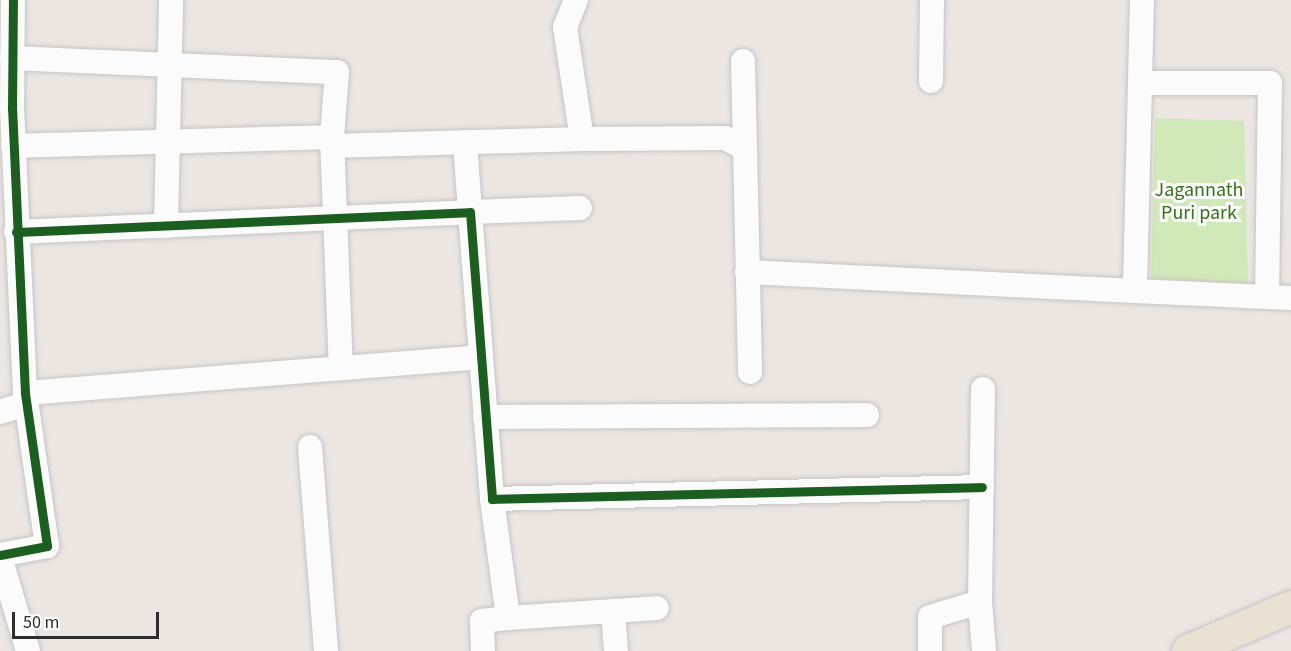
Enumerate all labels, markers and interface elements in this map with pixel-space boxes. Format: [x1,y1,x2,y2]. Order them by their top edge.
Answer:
park label: Jagannath Puri park [1155,178,1243,225]
scale bar [15,600,162,638]
text: 50 m [23,610,59,635]

